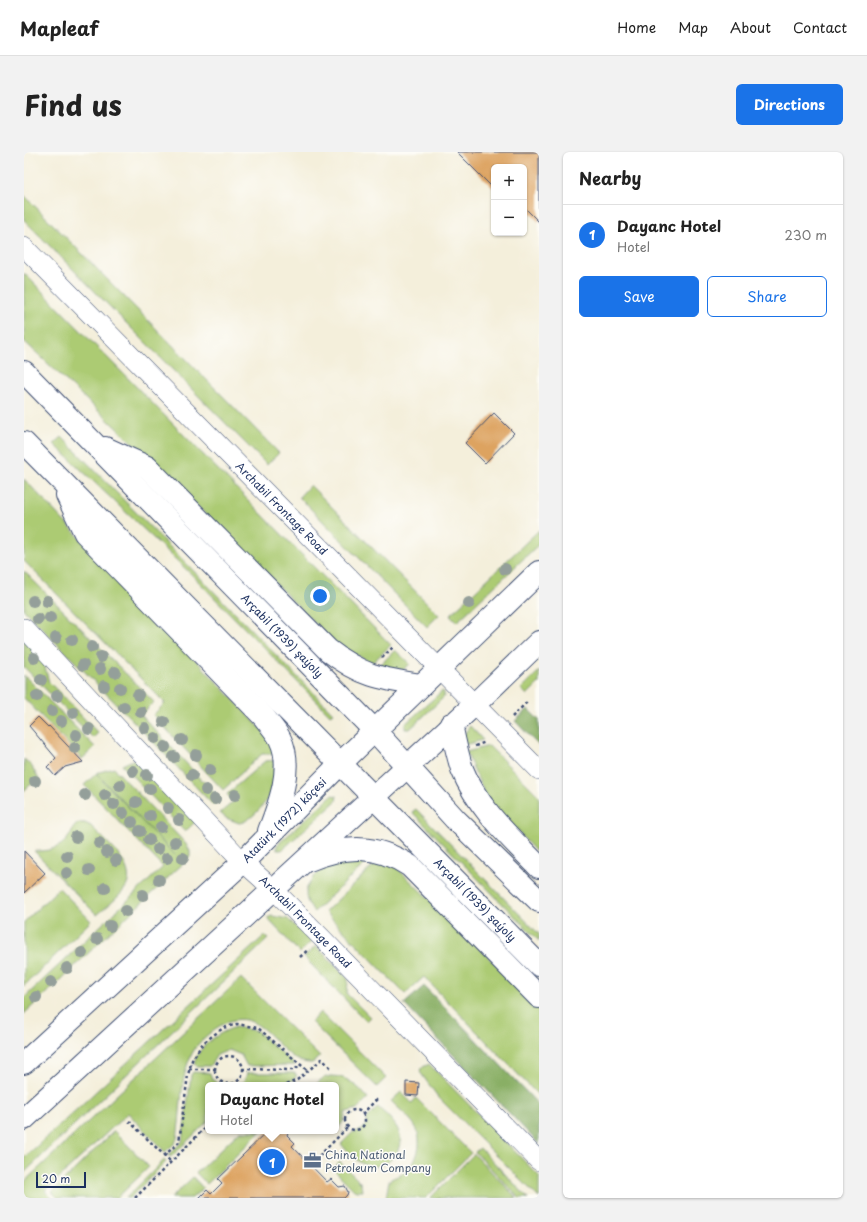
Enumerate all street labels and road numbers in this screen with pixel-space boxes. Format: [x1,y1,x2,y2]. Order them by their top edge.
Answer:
street label: Archabil Frontage Road [232,458,332,559]
street label: Arçabil (1939) şaýoly [237,590,327,681]
street label: Atatürk (1972) köçesi [238,774,330,866]
street label: Arçabil (1939) şaýoly [430,854,520,945]
street label: Archabil Frontage Road [255,871,356,972]

